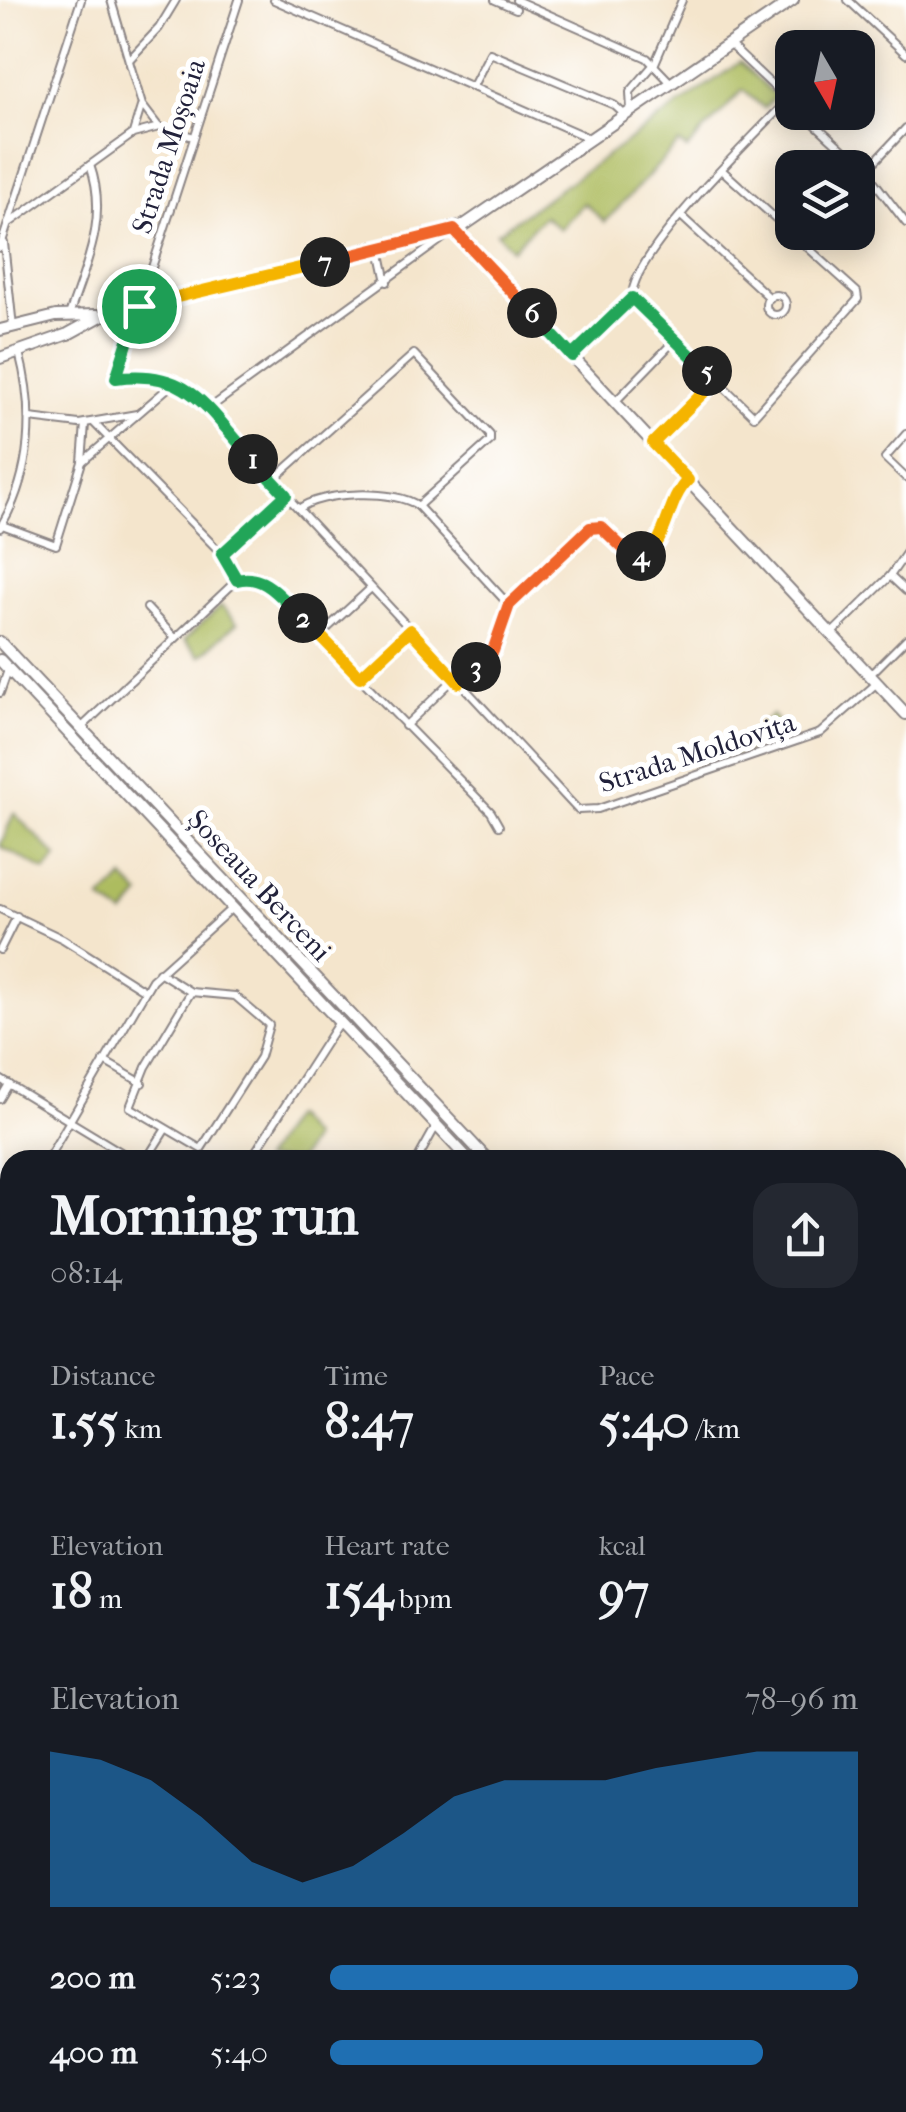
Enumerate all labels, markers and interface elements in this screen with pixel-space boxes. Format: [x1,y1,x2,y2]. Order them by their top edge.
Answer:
north arrow [775,30,875,130]
map controls [775,30,875,250]
street label: Strada Moșoaia [125,54,213,238]
button: layers [775,150,875,250]
pin: 7 [300,237,350,287]
text: 7 [318,245,332,278]
pin [97,264,182,349]
icon: arrive [112,279,167,334]
pin: 6 [507,288,557,338]
text: 6 [524,296,540,329]
pin: 5 [682,346,732,396]
text: 5 [701,354,713,387]
pin: 1 [228,434,278,484]
text: 1 [248,442,258,475]
pin: 4 [616,531,666,581]
text: 4 [633,539,649,572]
pin: 2 [278,593,328,643]
text: 2 [296,601,310,634]
pin: 3 [451,642,501,692]
text: 3 [470,650,482,683]
street label: Strada Moldovița [595,705,800,800]
street label: Șoseaua Berceni [181,803,338,968]
button: share [753,1183,858,1288]
text: Morning run [50,1184,358,1248]
text: 08:14 [50,1254,122,1291]
text: Distance [50,1359,155,1392]
text: Time [324,1359,388,1392]
text: Pace [599,1359,654,1392]
text: 1.55 [50,1392,118,1451]
text: 8:47 [324,1392,414,1451]
text: 5:40 [599,1392,689,1451]
text: km [118,1412,162,1445]
text: /km [689,1412,740,1445]
text: Elevation [50,1529,163,1562]
text: Heart rate [324,1529,450,1562]
text: kcal [599,1529,646,1562]
text: 18 [50,1562,93,1621]
text: 154 [324,1562,393,1621]
text: 97 [599,1562,649,1621]
text: m [93,1582,122,1615]
text: bpm [393,1582,452,1615]
text: Elevation [50,1680,179,1717]
text: 78–96 m [745,1680,858,1717]
text: 200 m [50,1959,135,1996]
text: 5:23 [210,1959,261,1996]
text: 400 m [50,2034,138,2071]
text: 5:40 [210,2034,268,2071]

